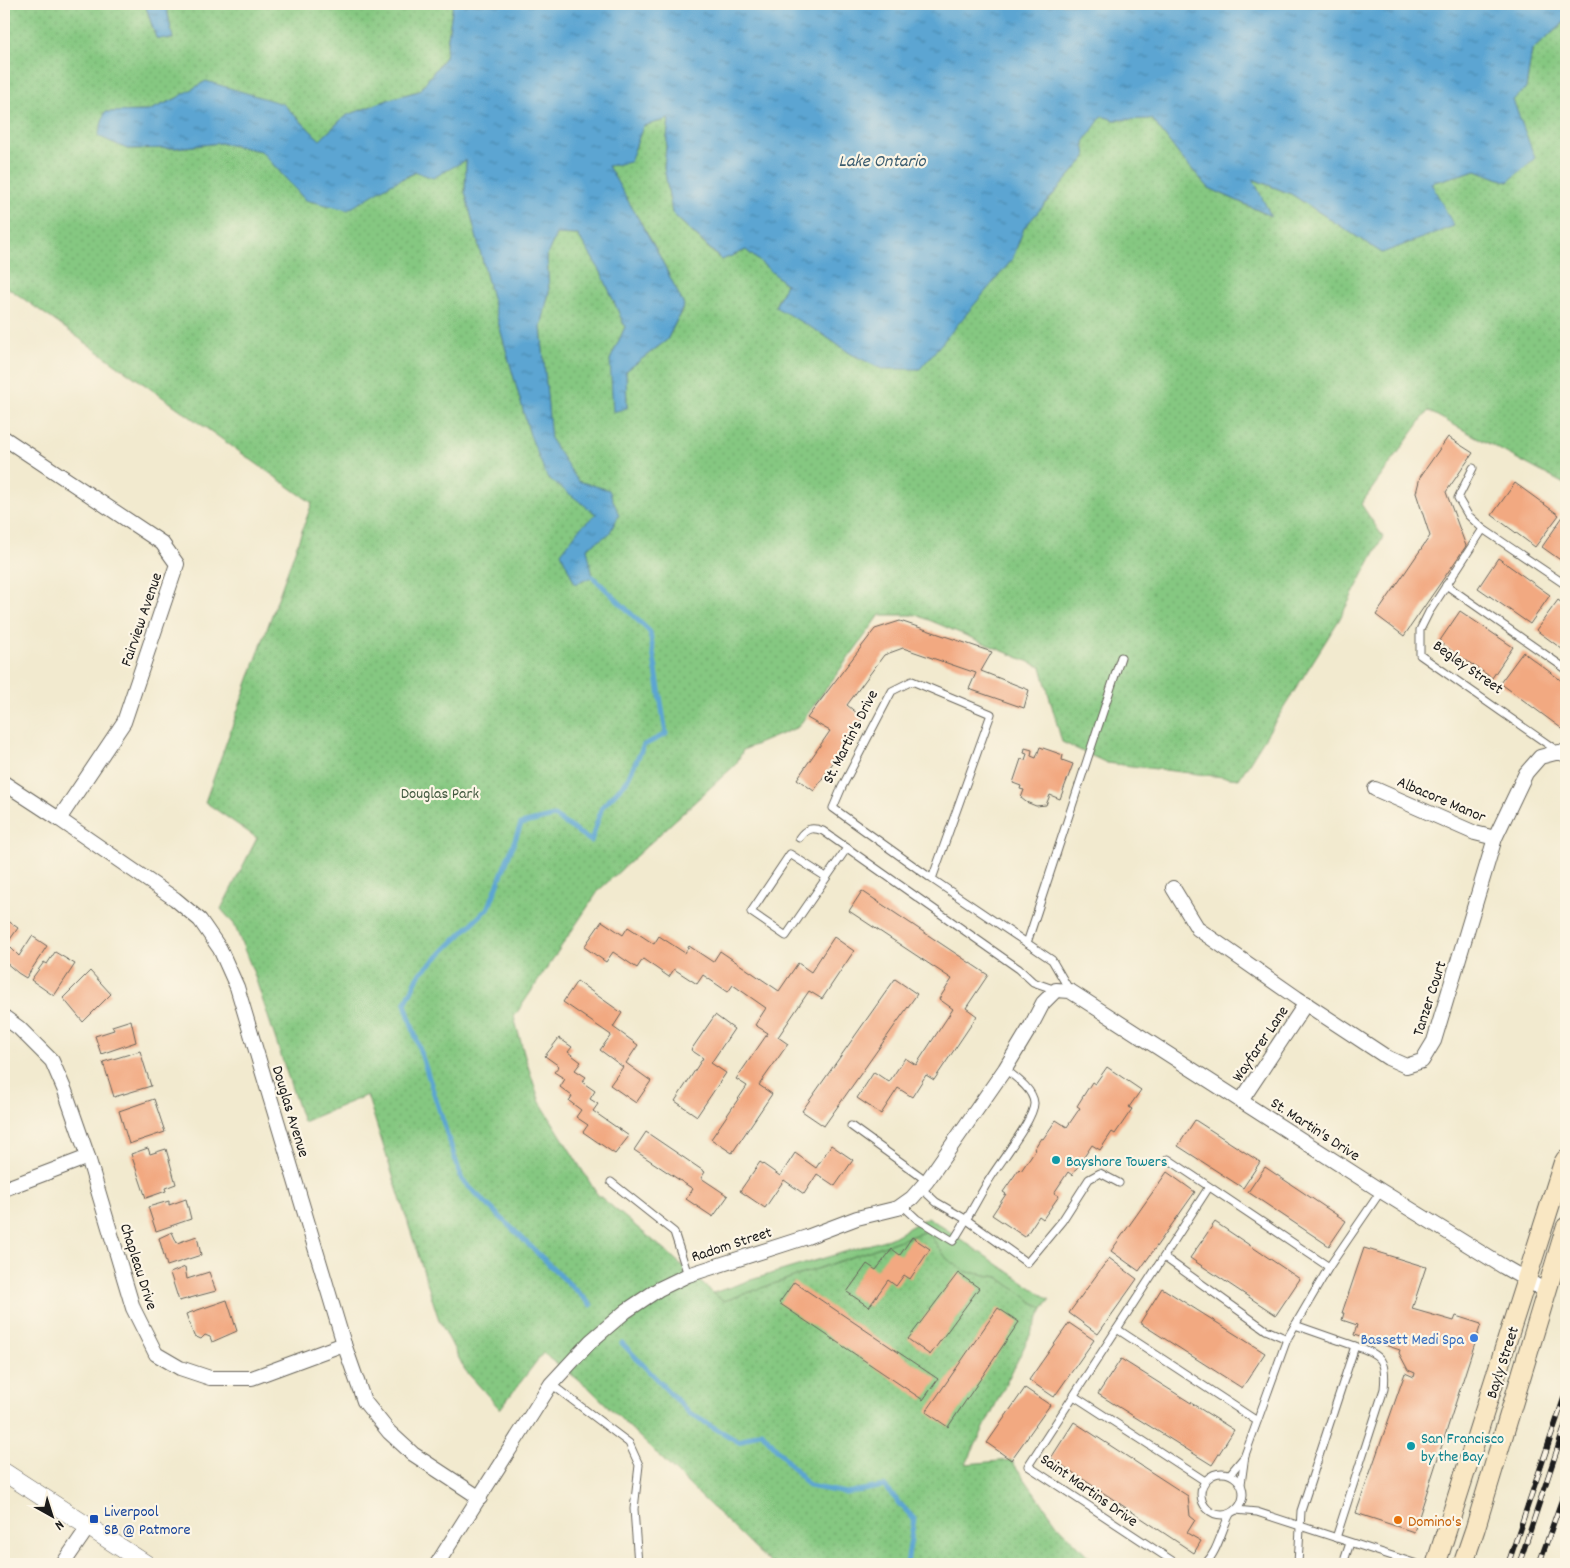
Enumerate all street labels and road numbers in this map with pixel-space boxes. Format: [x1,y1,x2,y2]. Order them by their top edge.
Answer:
street label: Fairview Avenue [116,570,169,670]
street label: Begley Street [1428,635,1508,701]
street label: St. Martin's Drive [818,686,885,788]
street label: Albacore Manor [1393,771,1489,829]
street label: Tanzer Court [1407,958,1453,1039]
street label: Wayfarer Lane [1227,1002,1295,1087]
street label: Douglas Avenue [265,1063,314,1160]
street label: St. Martin's Drive [1265,1092,1364,1168]
street label: Chapleau Drive [113,1220,162,1313]
street label: Radom Street [689,1222,775,1269]
street label: Bayly Street [1481,1324,1526,1402]
street label: Saint Martins Drive [1035,1449,1142,1533]

